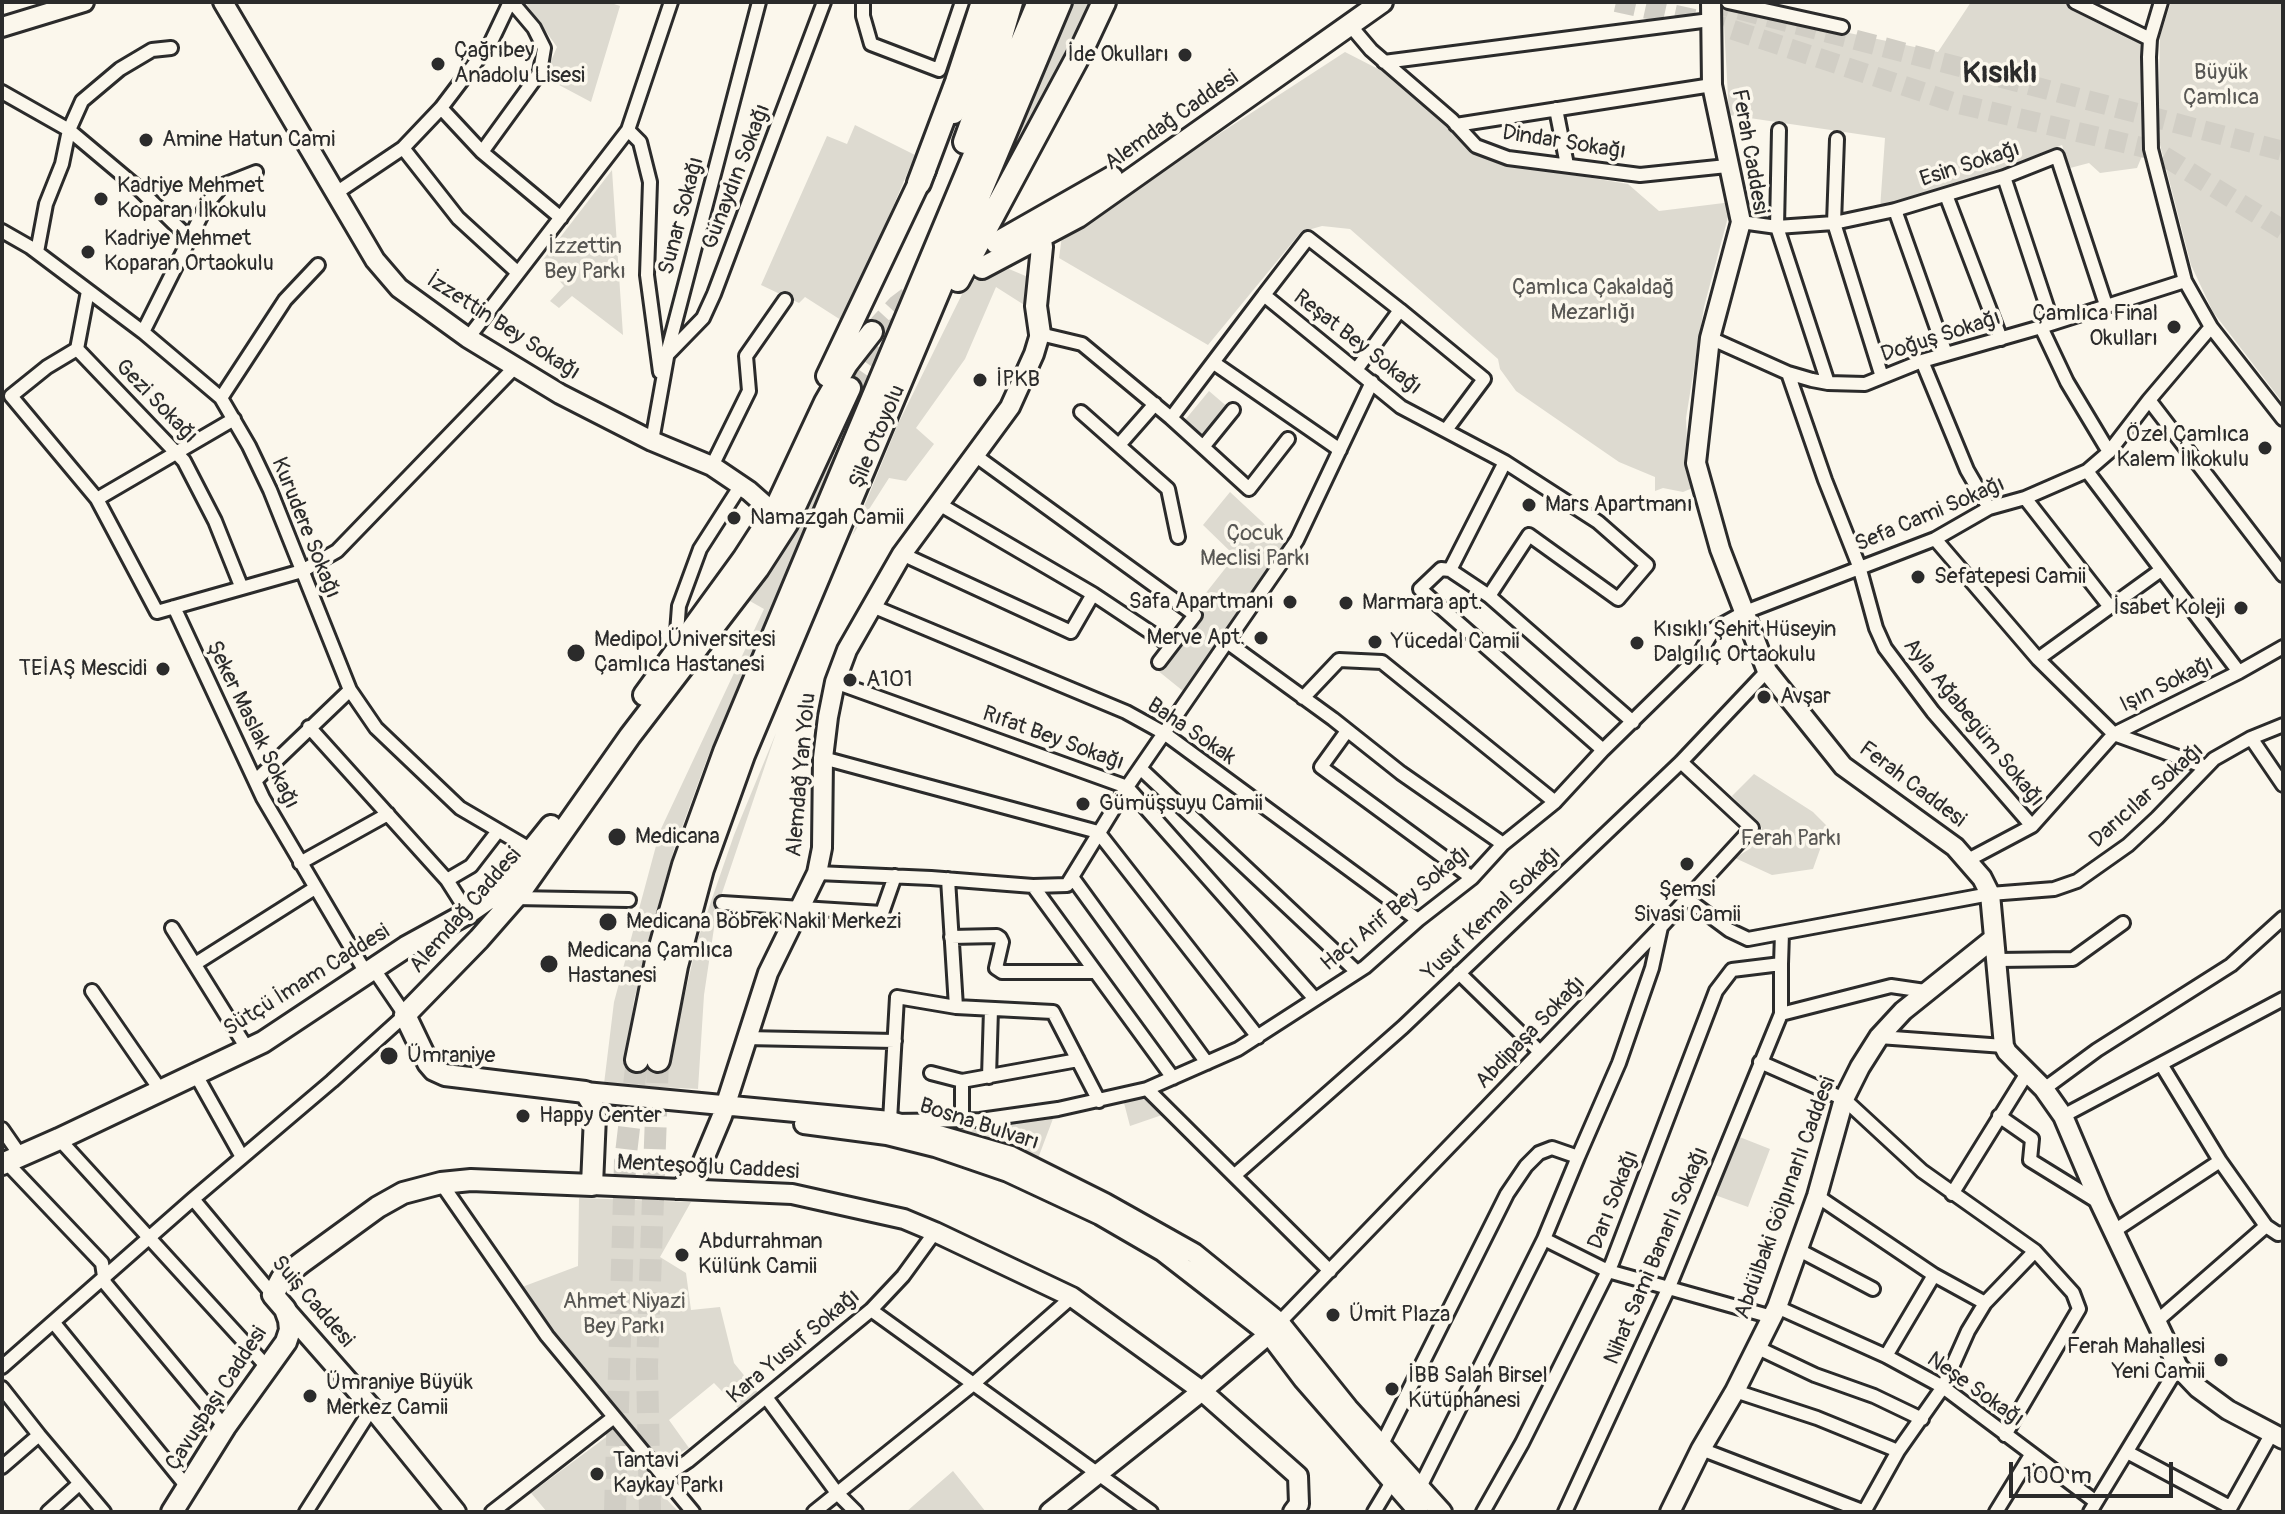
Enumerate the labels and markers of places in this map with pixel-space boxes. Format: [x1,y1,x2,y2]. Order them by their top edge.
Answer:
place label: Çağrıbey Anadolu Lisesi [454,38,585,90]
place label: İde Okulları [1068,42,1169,68]
marker: İde Okulları [1176,46,1194,64]
marker: Çağrıbey Anadolu Lisesi [429,55,447,73]
place label: Amine Hatun Cami [162,127,335,153]
marker: Amine Hatun Cami [137,131,155,149]
place label: Kadriye Mehmet Koparan İlkokulu [117,173,267,224]
marker: Kadriye Mehmet Koparan İlkokulu [92,190,110,208]
place label: Kadriye Mehmet Koparan Ortaokulu [104,226,274,278]
marker: Kadriye Mehmet Koparan Ortaokulu [79,243,97,261]
place label: Çamlıca Final Okulları [2032,301,2158,352]
marker: Çamlıca Final Okulları [2165,318,2183,336]
place label: İPKB [996,367,1040,393]
marker: İPKB [971,371,989,389]
place label: Özel Çamlıca Kalem İlkokulu [2116,422,2249,474]
marker: Özel Çamlıca Kalem İlkokulu [2256,439,2274,457]
place label: Mars Apartmanı [1545,492,1693,518]
marker: Mars Apartmanı [1520,496,1538,514]
place label: Namazgah Camii [750,505,904,531]
marker: Namazgah Camii [725,509,743,527]
place label: Sefatepesi Camii [1934,564,2086,590]
marker: Sefatepesi Camii [1909,568,1927,586]
place label: Safa Apartmanı [1129,589,1274,615]
place label: Marmara apt. [1362,590,1483,616]
marker: Safa Apartmanı [1281,593,1299,611]
marker: Marmara apt. [1337,594,1355,612]
place label: İsabet Koleji [2113,595,2225,621]
marker: İsabet Koleji [2232,599,2250,617]
place label: Kısıklı Şehit Hüseyin Dalgılıç Ortaokulu [1653,617,1837,668]
place label: Merve Apt. [1147,625,1245,651]
place label: Medipol Üniversitesi Çamlıca Hastanesi [594,627,775,678]
marker: Merve Apt. [1252,629,1270,647]
place label: Yücedal Camii [1391,629,1519,655]
marker: Yücedal Camii [1366,633,1384,651]
marker: Kısıklı Şehit Hüseyin Dalgılıç Ortaokulu [1628,634,1646,652]
marker: Medipol Üniversitesi Çamlıca Hastanesi [565,642,587,664]
place label: TEİAŞ Mescidi [19,656,147,682]
marker: TEİAŞ Mescidi [154,660,172,678]
place label: A101 [866,667,913,693]
marker: A101 [841,671,859,689]
place label: Avşar [1780,684,1831,710]
marker: Avşar [1755,688,1773,706]
place label: Gümüşsuyu Camii [1099,791,1263,817]
marker: Gümüşsuyu Camii [1074,795,1092,813]
place label: Medicana [635,824,720,850]
marker: Medicana [606,826,628,848]
marker: Şemsi Sivasi Camii [1678,855,1696,873]
place label: Şemsi Sivasi Camii [1633,877,1741,928]
place label: Medicana Böbrek Nakil Merkezi [626,909,901,935]
marker: Medicana Böbrek Nakil Merkezi [597,911,619,933]
place label: Medicana Çamlıca Hastanesi [567,938,733,990]
marker: Medicana Çamlıca Hastanesi [538,953,560,975]
place label: Ümraniye [407,1043,495,1069]
marker: Ümraniye [378,1045,400,1067]
place label: Happy Center [539,1103,662,1129]
marker: Happy Center [514,1107,532,1125]
place label: Abdurrahman Külünk Camii [698,1229,823,1280]
marker: Abdurrahman Külünk Camii [673,1246,691,1264]
place label: Ümit Plaza [1349,1302,1450,1328]
marker: Ümit Plaza [1324,1306,1342,1324]
place label: Ferah Mahallesi Yeni Camii [2067,1334,2205,1386]
marker: Ferah Mahallesi Yeni Camii [2212,1351,2230,1369]
place label: İBB Salah Birsel Kütüphanesi [1408,1363,1548,1414]
place label: Ümraniye Büyük Merkez Camii [326,1370,473,1422]
marker: İBB Salah Birsel Kütüphanesi [1383,1380,1401,1398]
marker: Ümraniye Büyük Merkez Camii [301,1387,319,1405]
place label: Tantavi Kaykay Parkı [613,1448,724,1500]
marker: Tantavi Kaykay Parkı [588,1465,606,1483]

